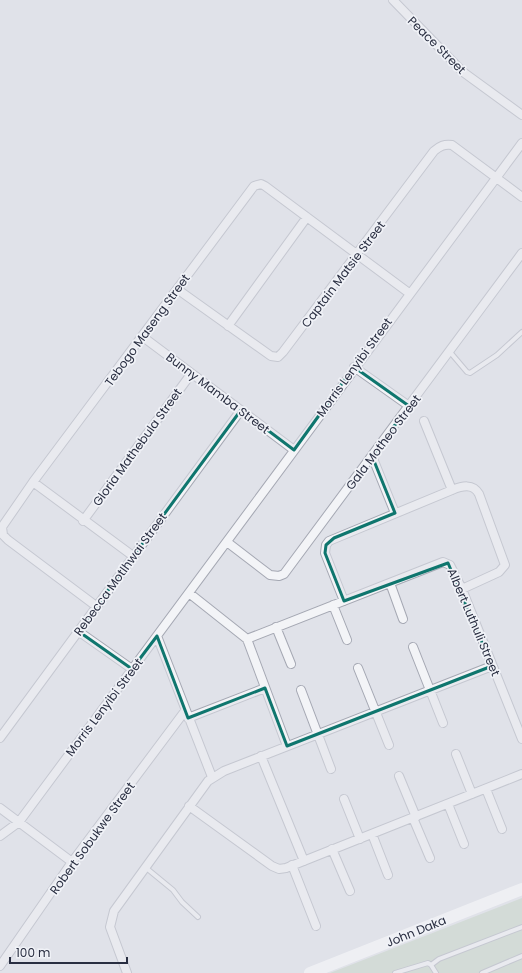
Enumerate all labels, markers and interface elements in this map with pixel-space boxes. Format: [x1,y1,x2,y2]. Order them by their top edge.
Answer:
street label: Peace Street [404,12,470,78]
street label: Captain Matsie Street [297,217,389,331]
street label: Tebogo Maseng Street [100,270,194,390]
street label: Morris Lenyibi Street [312,314,396,420]
street label: Bunny Mamba Street [163,348,273,438]
street label: Gloria Mathebula Street [88,385,186,509]
street label: Gala Motheo Street [342,391,424,493]
street label: Rebecca Motlhwai Street [69,509,171,639]
street label: Albert Luthuli Street [444,566,504,678]
street label: Morris Lenyibi Street [61,654,147,760]
street label: Robert Sobukwe Street [45,778,139,898]
street label: John Daka [383,911,449,951]
scale bar [10,939,127,965]
text: 100 m [16,944,50,961]

